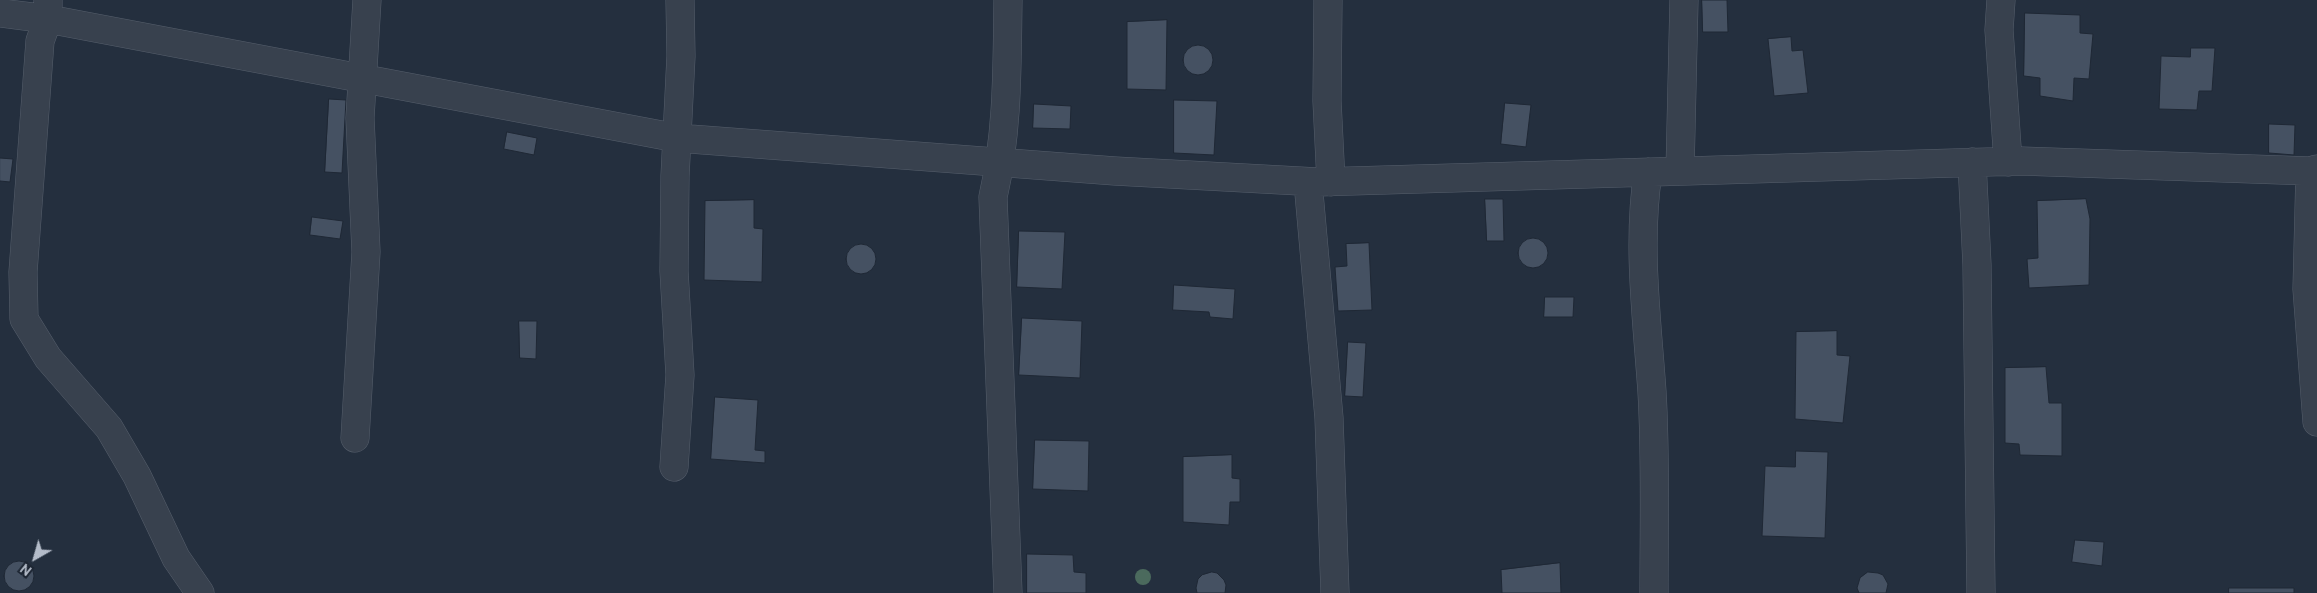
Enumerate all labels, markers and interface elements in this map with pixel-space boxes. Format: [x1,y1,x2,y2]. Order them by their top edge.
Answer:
north arrow [10,533,60,583]
text: N [16,560,35,580]

